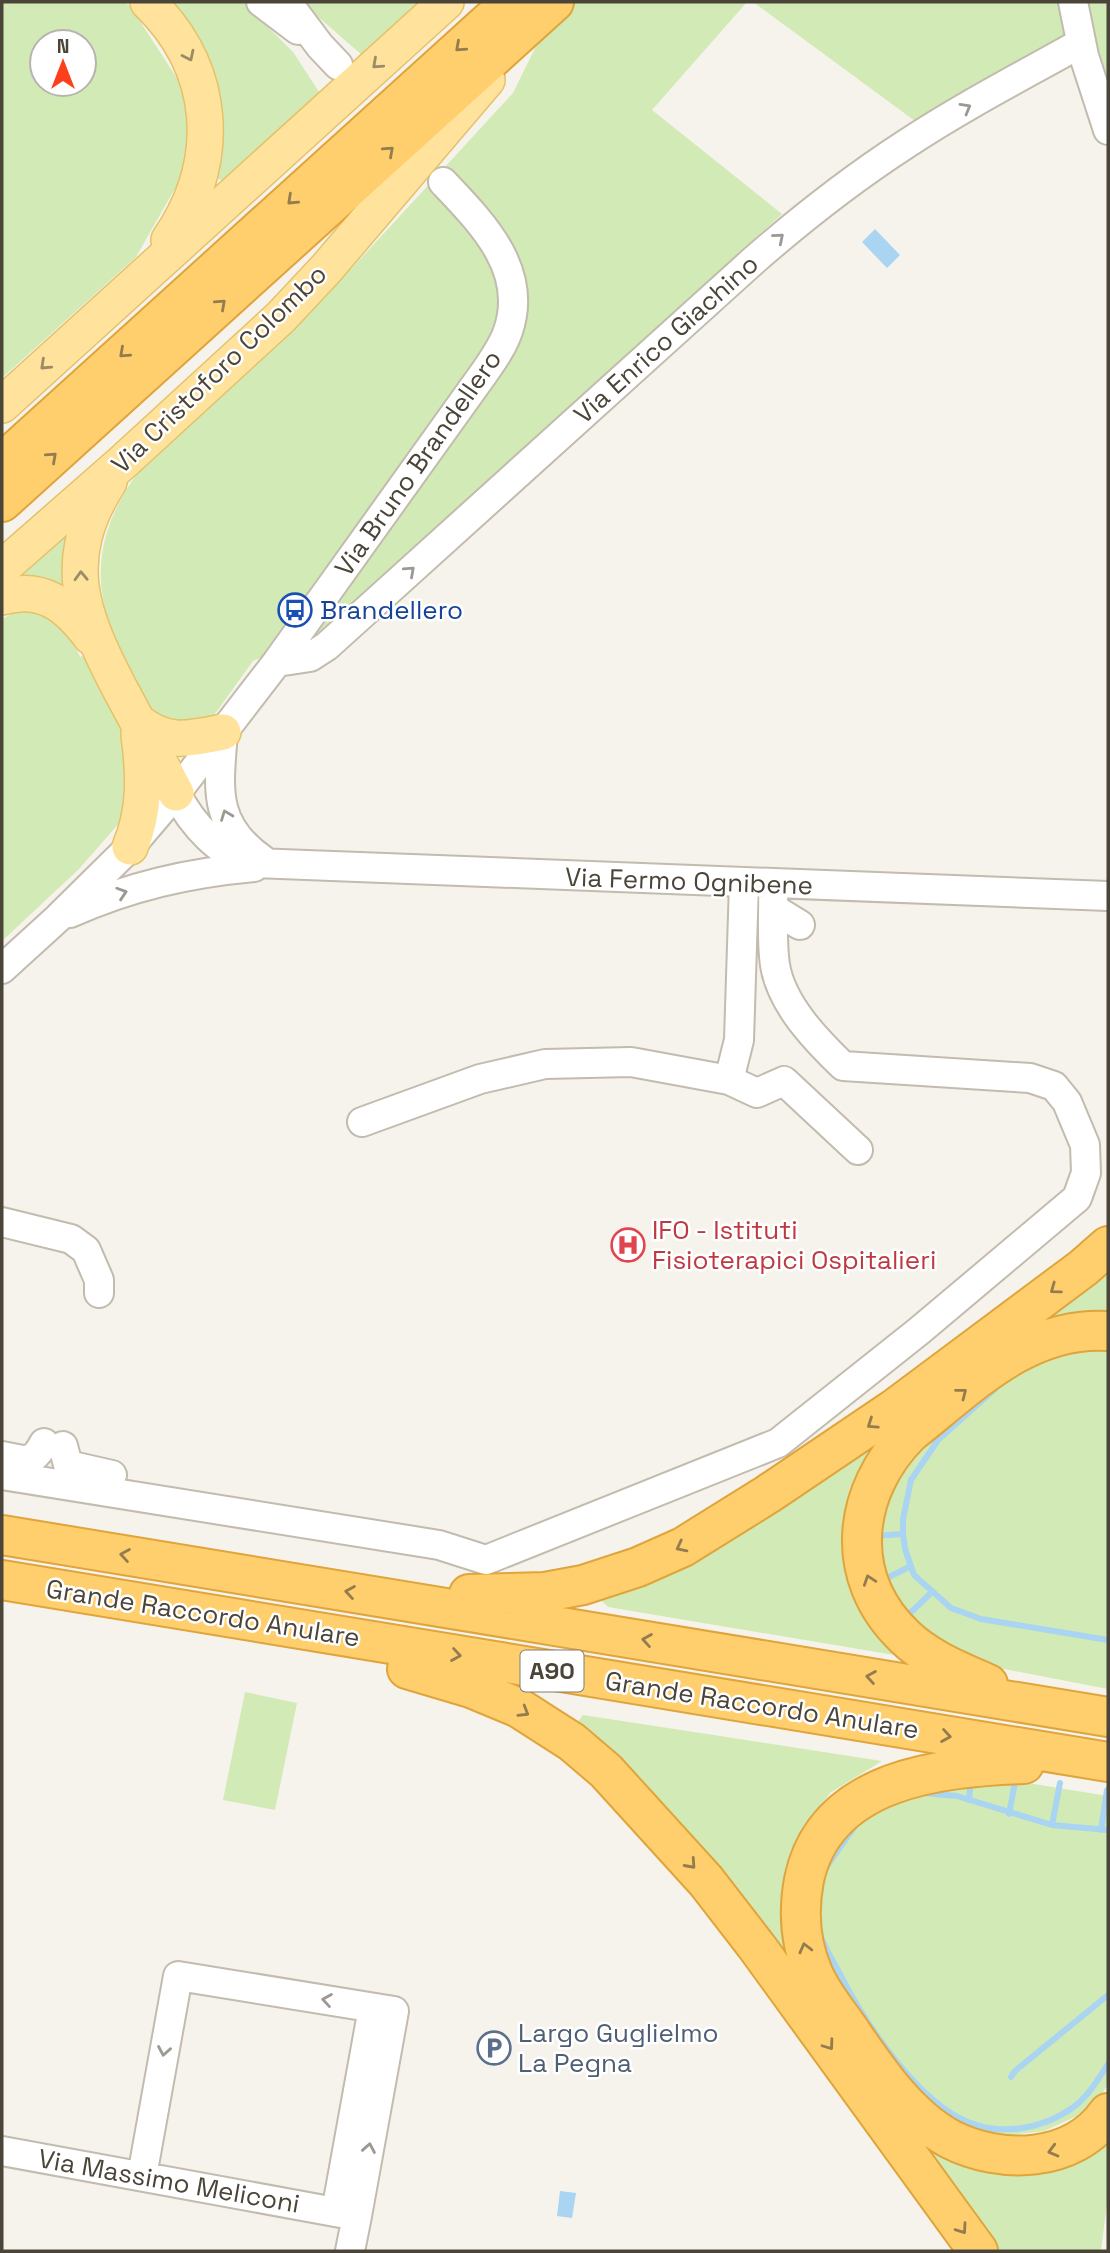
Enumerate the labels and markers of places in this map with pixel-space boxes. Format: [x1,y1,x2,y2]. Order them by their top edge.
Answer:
bus stop icon: Brandellero [276,591,314,629]
place label: Brandellero [320,593,463,627]
place label: IFO - Istituti Fisioterapici Ospitalieri [652,1213,936,1277]
hospital icon: IFO - Istituti Fisioterapici Ospitalieri [609,1226,647,1264]
place label: Largo Guglielmo La Pegna [518,2016,719,2080]
parking icon: Largo Guglielmo La Pegna [475,2029,513,2067]

